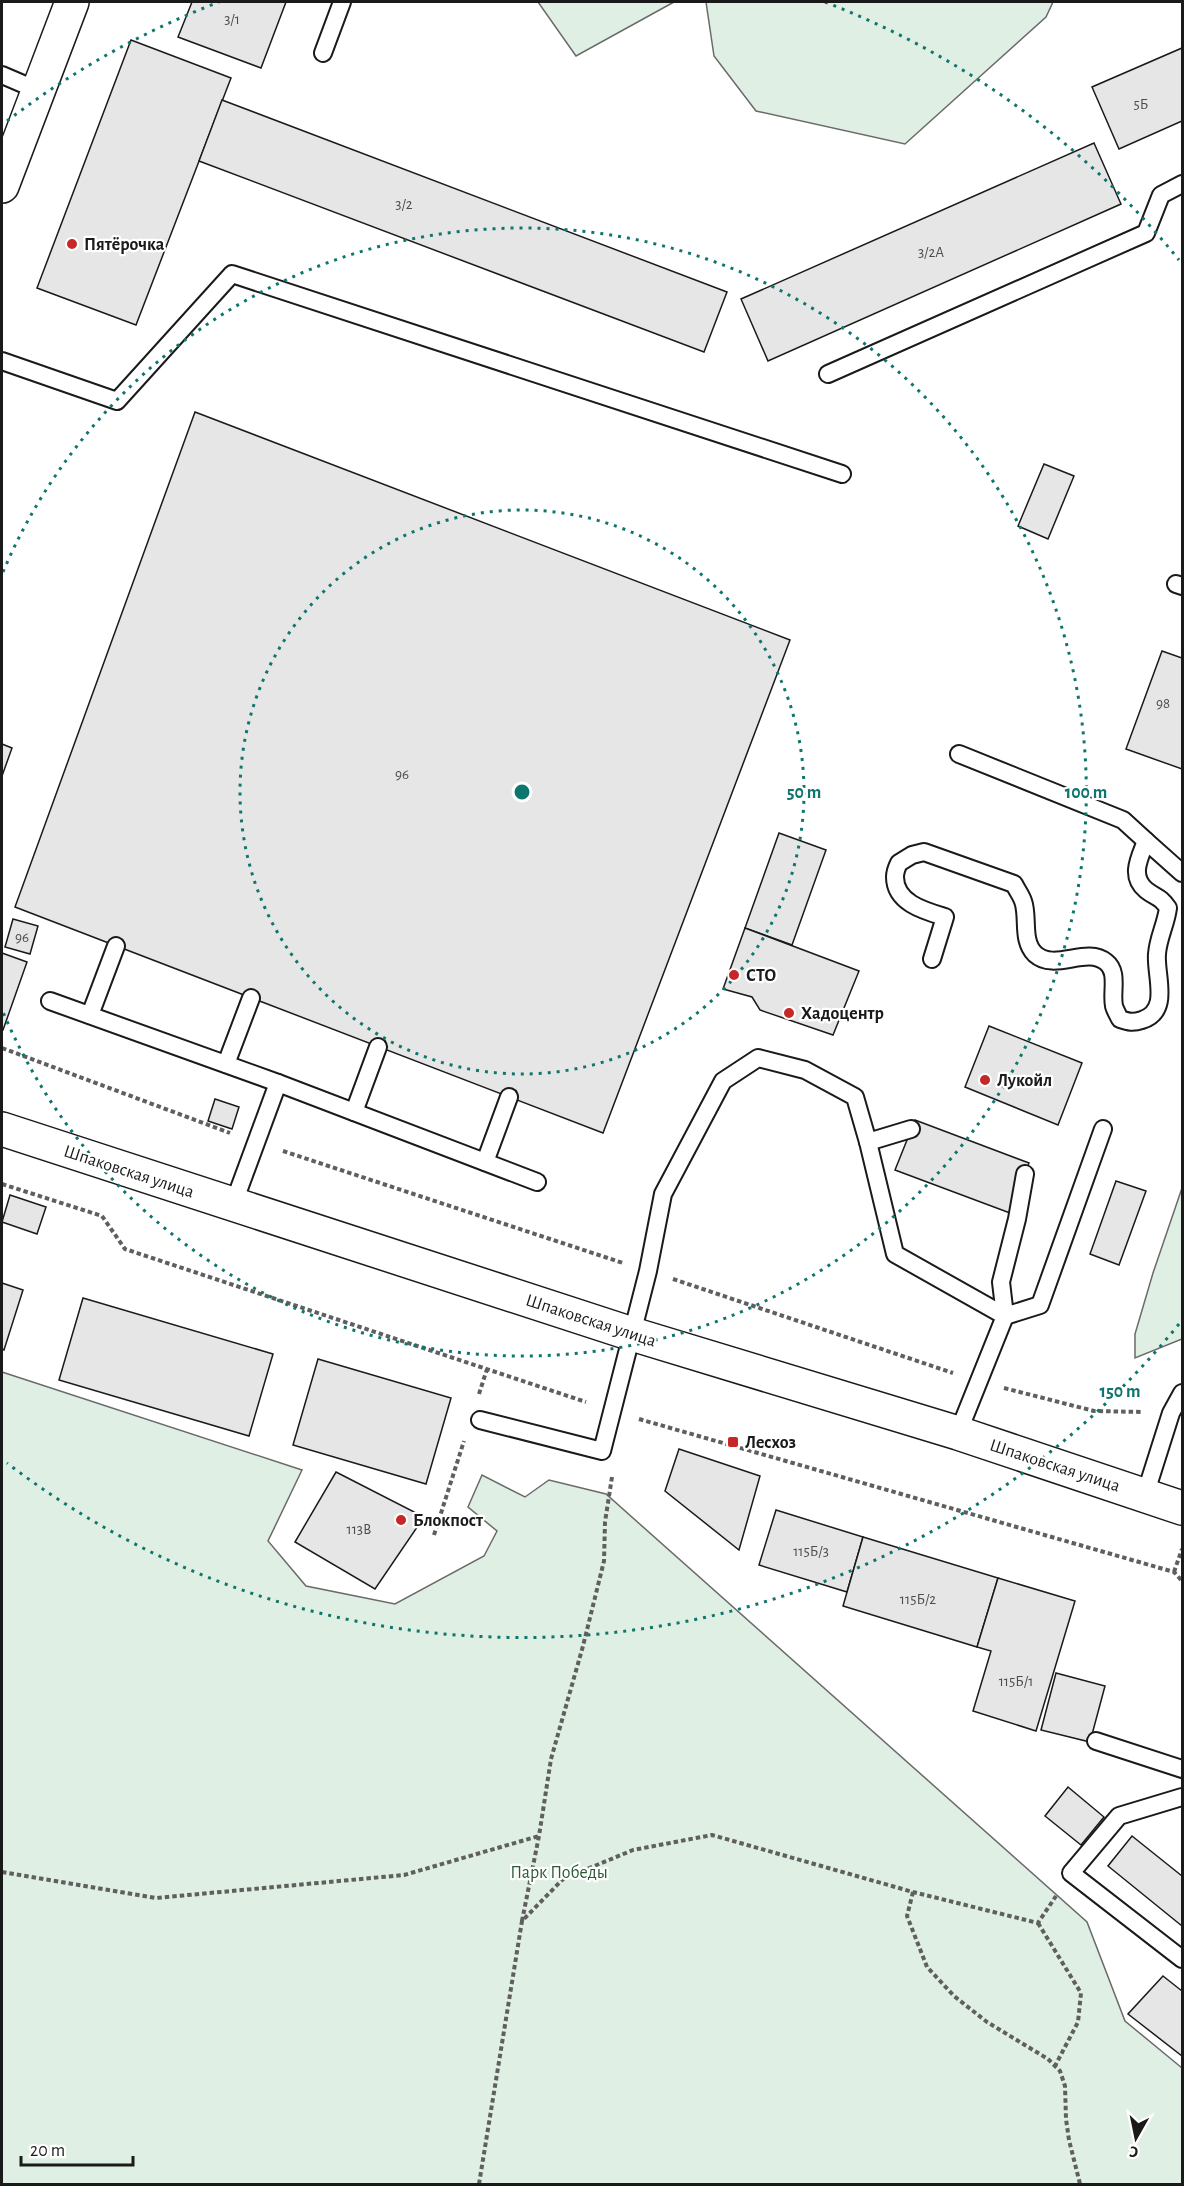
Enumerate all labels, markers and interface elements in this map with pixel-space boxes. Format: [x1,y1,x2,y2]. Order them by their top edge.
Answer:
house number: 3/1 [224,12,240,27]
house number: 5Б [1134,97,1148,112]
house number: 3/2 [395,197,413,212]
place label: Пятёрочка [84,236,165,254]
marker: Пятёрочка [65,237,79,251]
house number: 3/2А [918,245,944,260]
house number: 98 [1156,696,1170,711]
house number: 96 [395,767,409,782]
centre of rings [512,782,532,802]
text: 50 m [787,784,821,802]
text: 100 m [1065,784,1107,802]
house number: 96 [15,930,29,945]
place label: СТО [746,967,776,985]
marker: СТО [727,968,741,982]
place label: Хадоцентр [801,1005,884,1023]
marker: Хадоцентр [782,1006,796,1020]
place label: Лукойл [997,1072,1052,1090]
marker: Лукойл [978,1073,992,1087]
street label: Шпаковская улица [61,1142,196,1202]
street label: Шпаковская улица [523,1291,658,1351]
text: 150 m [1100,1383,1140,1401]
place label: Лесхоз [745,1434,796,1452]
marker: Лесхоз [726,1435,740,1449]
street label: Шпаковская улица [987,1436,1122,1496]
place label: Блокпост [413,1512,484,1530]
marker: Блокпост [394,1513,408,1527]
house number: 113В [347,1522,371,1537]
house number: 115Б/3 [793,1544,829,1559]
house number: 115Б/2 [900,1592,936,1607]
house number: 115Б/1 [999,1674,1033,1689]
park label: Парк Победы [510,1863,608,1882]
north arrow [1106,2108,1166,2168]
scale bar [21,2129,134,2167]
text: 20 m [30,2142,65,2160]
text: С [1128,2143,1139,2160]

